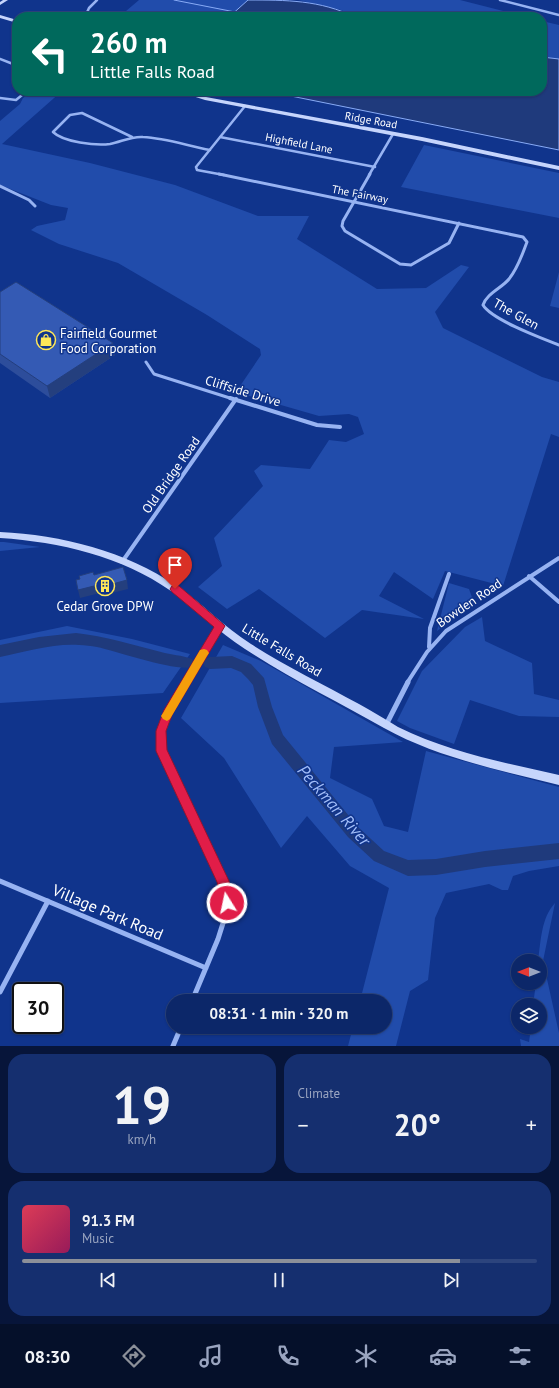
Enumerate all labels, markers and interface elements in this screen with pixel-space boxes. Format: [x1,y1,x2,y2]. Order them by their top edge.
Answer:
text: 260 m [90,24,167,61]
icon: left [24,28,76,80]
text: Little Falls Road [90,60,215,83]
street label: Ridge Road [344,108,398,132]
street label: Highfield Lane [264,130,334,156]
street label: The Fairway [331,182,390,206]
street label: The Glen [490,294,542,334]
place label: Fairfield Gourmet Food Corporation [60,325,157,357]
shop icon: Fairfield Gourmet Food Corporation [35,329,57,351]
street label: Cliffside Drive [203,371,283,411]
street label: Old Bridge Road [138,433,204,517]
pin [158,548,192,589]
icon: arrive [164,554,186,576]
building icon: Cedar Grove DPW [94,575,116,597]
street label: Bowden Road [433,575,505,631]
place label: Cedar Grove DPW [57,598,154,615]
street label: Little Falls Road [239,620,325,680]
water label: Peckman River [293,760,376,851]
street label: Village Park Road [49,879,167,944]
position arrow [206,882,248,924]
north arrow [511,954,547,990]
map controls [511,954,547,1034]
speed limit sign: 30 [12,982,64,1034]
button: layers [511,998,547,1034]
text: 08:31 · 1 min · 320 m [210,1004,348,1023]
text: 19 [112,1071,171,1138]
text: Climate [298,1085,340,1102]
text: 20° [394,1105,441,1144]
text: − [298,1111,309,1139]
text: + [526,1111,537,1139]
text: km/h [128,1131,156,1148]
text: 91.3 FM [82,1211,135,1230]
text: Music [82,1230,114,1247]
icon: previous [97,1269,119,1291]
icon: pause [268,1269,290,1291]
icon: next [440,1269,462,1291]
icon: directions [120,1342,148,1370]
icon: music [197,1342,225,1370]
icon: phone [274,1342,302,1370]
icon: climate [352,1342,380,1370]
icon: car [429,1342,457,1370]
icon: filters [506,1342,534,1370]
text: 08:30 [25,1345,70,1368]

